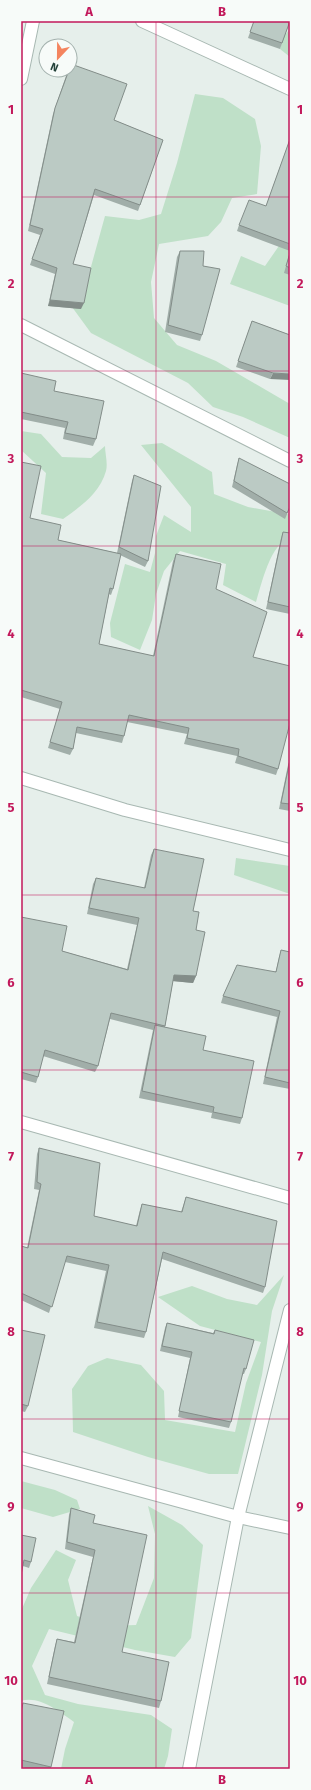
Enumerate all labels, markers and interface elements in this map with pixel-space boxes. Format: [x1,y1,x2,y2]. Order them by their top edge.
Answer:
text: A [84,4,93,19]
text: B [218,4,226,19]
north arrow [38,38,78,78]
text: N [49,59,60,74]
text: 1 [8,102,14,117]
text: 1 [297,102,303,117]
text: 2 [8,276,15,291]
text: 2 [297,276,304,291]
text: 3 [7,451,15,466]
text: 3 [296,451,304,466]
text: 4 [7,626,15,641]
text: 4 [296,626,304,641]
text: 5 [8,800,15,815]
text: 5 [297,800,304,815]
text: 6 [7,975,15,990]
text: 6 [296,975,304,990]
text: 7 [8,1149,14,1164]
text: 7 [297,1149,303,1164]
text: 8 [7,1324,15,1339]
text: 8 [296,1324,304,1339]
text: 9 [7,1499,15,1514]
text: 9 [296,1499,304,1514]
text: 10 [4,1673,18,1688]
text: 10 [293,1673,307,1688]
text: A [84,1772,93,1787]
text: B [218,1772,226,1787]

